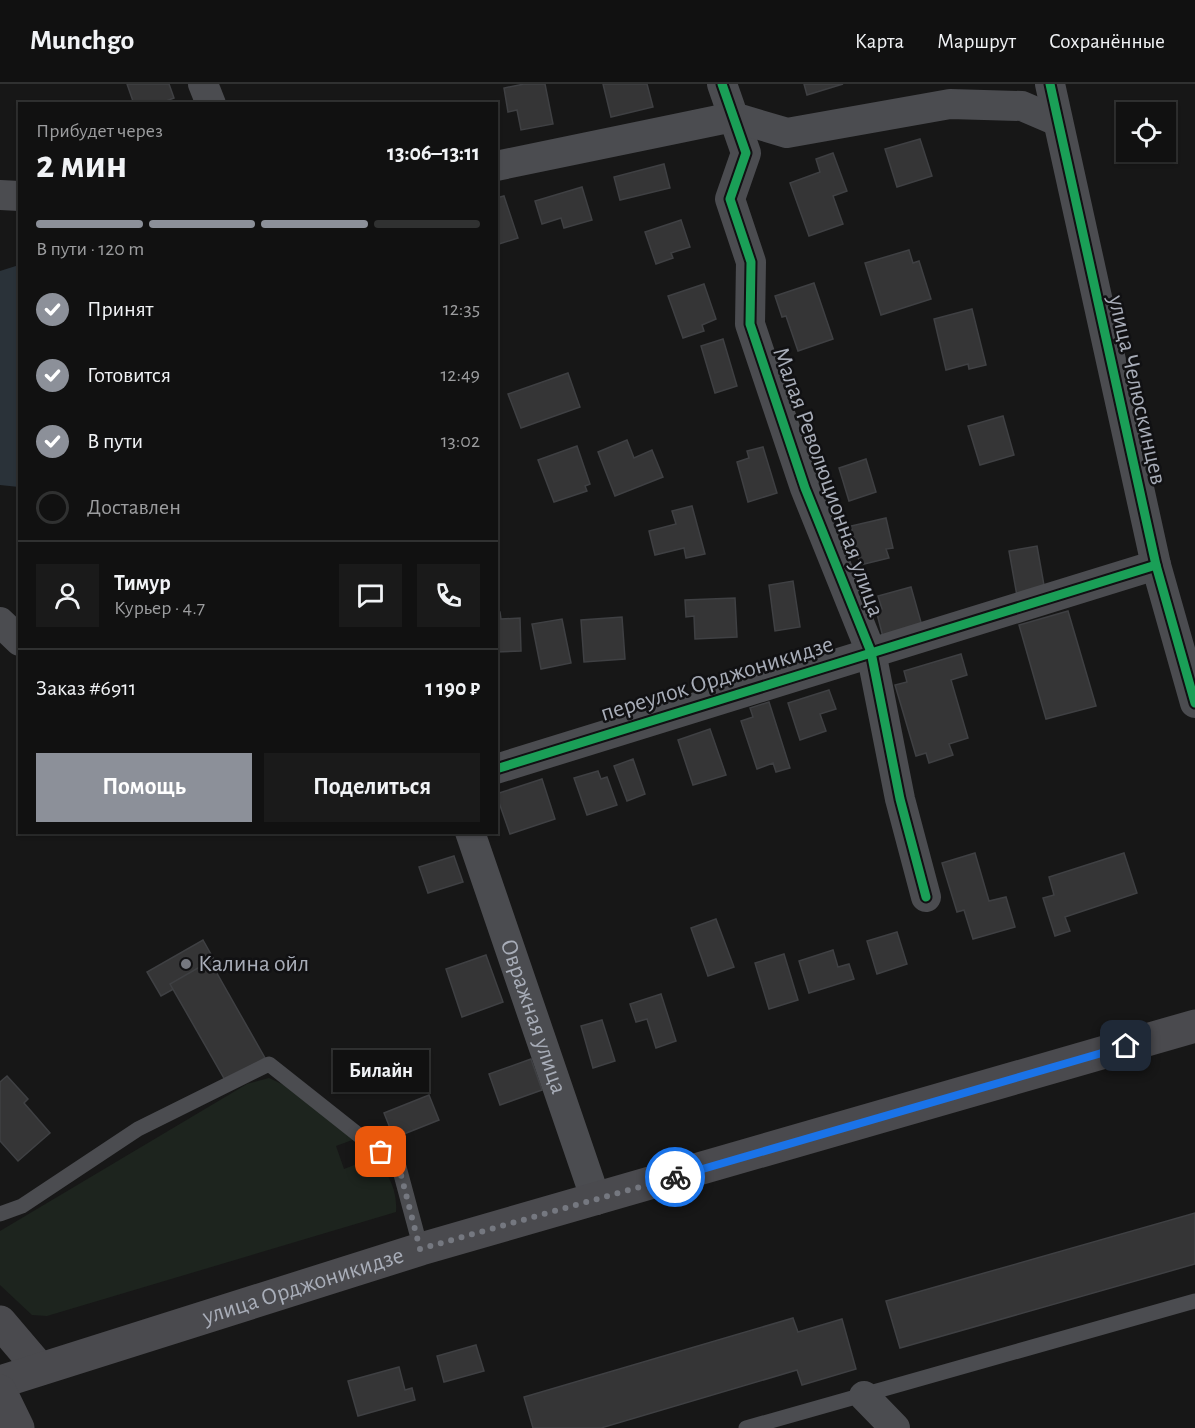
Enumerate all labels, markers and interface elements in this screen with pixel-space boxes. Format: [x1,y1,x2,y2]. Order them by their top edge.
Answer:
text: Munchgo [30,27,134,55]
text: Карта [855,31,904,52]
text: Маршрут [937,31,1016,52]
text: Сохранённые [1049,31,1165,52]
map controls [1116,102,1176,162]
button: locate [1116,102,1176,162]
text: Прибудет через [36,121,163,141]
text: 13:06–13:11 [387,142,480,164]
text: 2 мин [36,146,127,185]
text: В пути · 120 m [36,239,144,259]
street label: улица Челюскинцев [1103,292,1170,487]
icon: check [36,293,69,326]
text: Принят [87,298,153,320]
text: 12:35 [443,299,480,319]
street label: Малая Революционная улица [768,344,888,620]
icon: check [36,359,69,392]
text: Готовится [87,364,171,386]
text: 12:49 [440,365,480,385]
icon: check [36,425,69,458]
text: В пути [87,430,143,452]
text: 13:02 [441,431,480,451]
text: Доставлен [87,496,181,518]
button: person [36,564,99,627]
button: chat [339,564,402,627]
button: phone [417,564,480,627]
text: Тимур [114,572,171,594]
text: Курьер · 4.7 [114,598,205,618]
street label: переулок Орджоникидзе [598,632,836,726]
text: Заказ #6911 [36,677,136,699]
text: 1 190 ₽ [425,677,480,699]
button: Помощь [36,753,252,822]
button: Поделиться [264,753,480,822]
street label: Овражная улица [496,936,571,1097]
place label: Калина ойл [198,952,309,976]
marker: Калина ойл [179,957,193,971]
pin [1100,1020,1151,1071]
icon: home [1109,1029,1142,1062]
callout: Билайн [333,1050,429,1092]
text: Билайн [349,1061,413,1081]
pin [355,1126,406,1177]
icon: bag [364,1135,397,1168]
courier [645,1147,705,1207]
icon: bike [659,1161,692,1194]
street label: улица Орджоникидзе [199,1243,407,1330]

